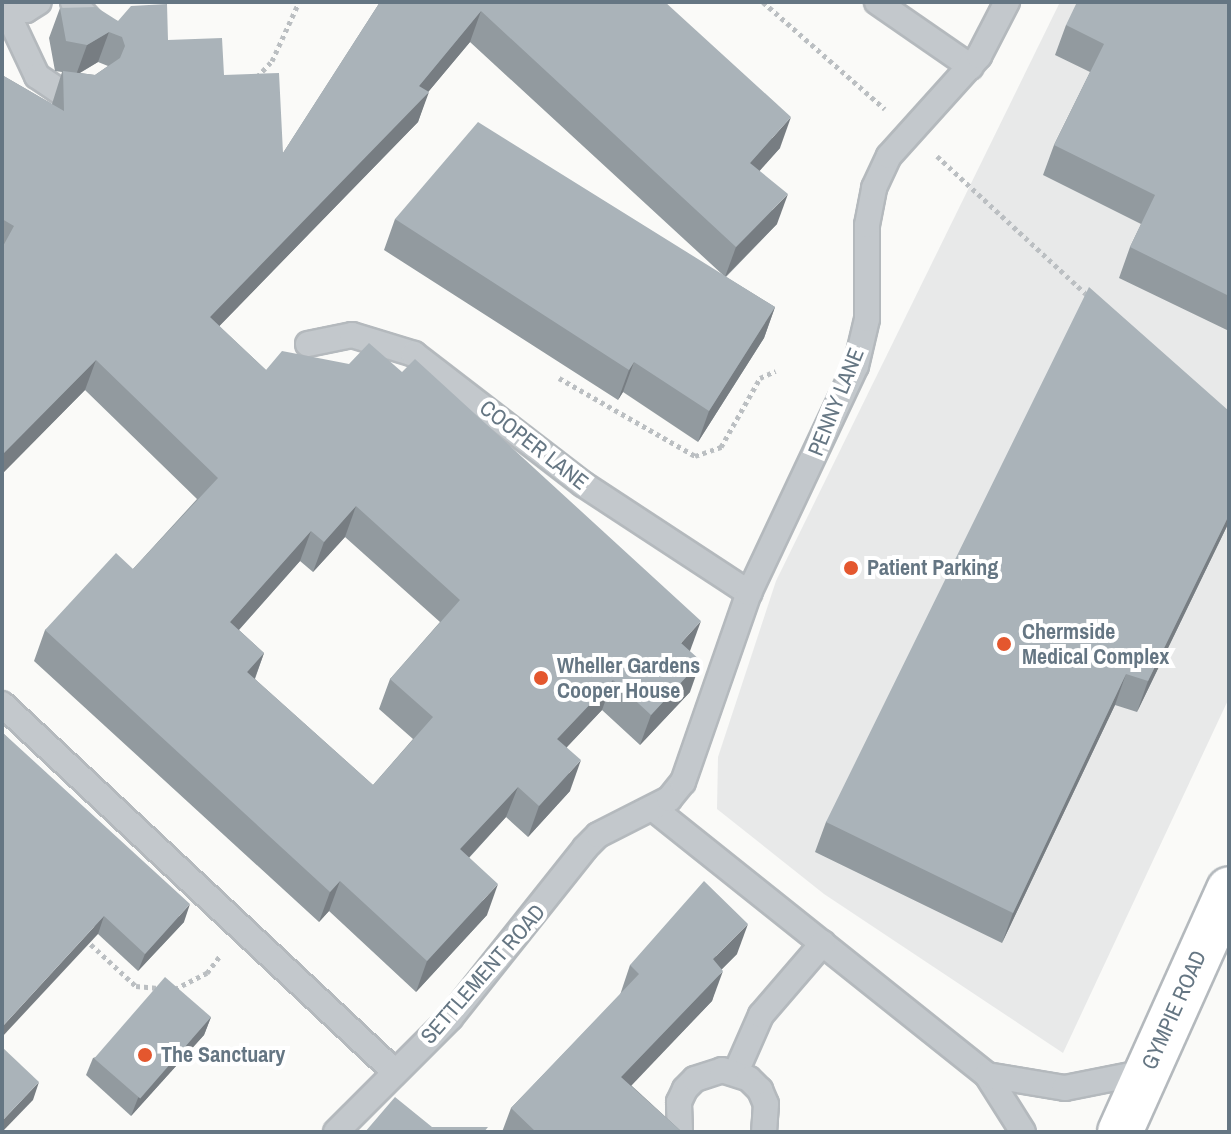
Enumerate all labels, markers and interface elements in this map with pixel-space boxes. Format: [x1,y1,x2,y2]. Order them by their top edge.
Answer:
street label: PENNY LANE [802,344,870,460]
street label: COOPER LANE [475,394,593,496]
place label: Patient Parking [867,555,998,581]
marker: Patient Parking [842,559,860,577]
place label: Chermside Medical Complex [1022,618,1169,670]
marker: Chermside Medical Complex [993,633,1015,655]
place label: Wheller Gardens Cooper House [557,652,700,704]
marker: Wheller Gardens Cooper House [532,669,550,687]
street label: SETTLEMENT ROAD [415,899,551,1049]
street label: GYMPIE ROAD [1136,946,1212,1074]
place label: The Sanctuary [161,1042,285,1068]
marker: The Sanctuary [136,1046,154,1064]

